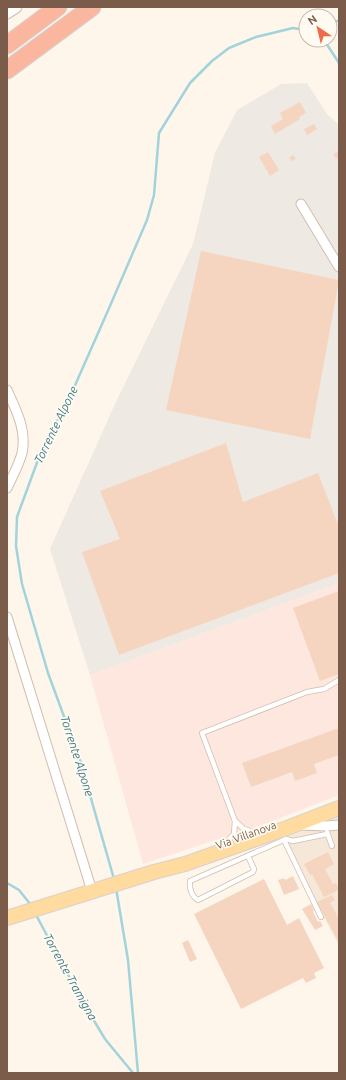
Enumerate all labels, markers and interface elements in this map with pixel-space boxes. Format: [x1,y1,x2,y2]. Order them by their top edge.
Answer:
north arrow [298,8,338,48]
text: N [305,13,319,27]
water label: Torrente Alpone [31,384,80,465]
water label: Torrente Alpone [58,714,97,798]
street label: Via Villanova [214,819,278,851]
water label: Torrente Tramigna [41,931,100,1023]

